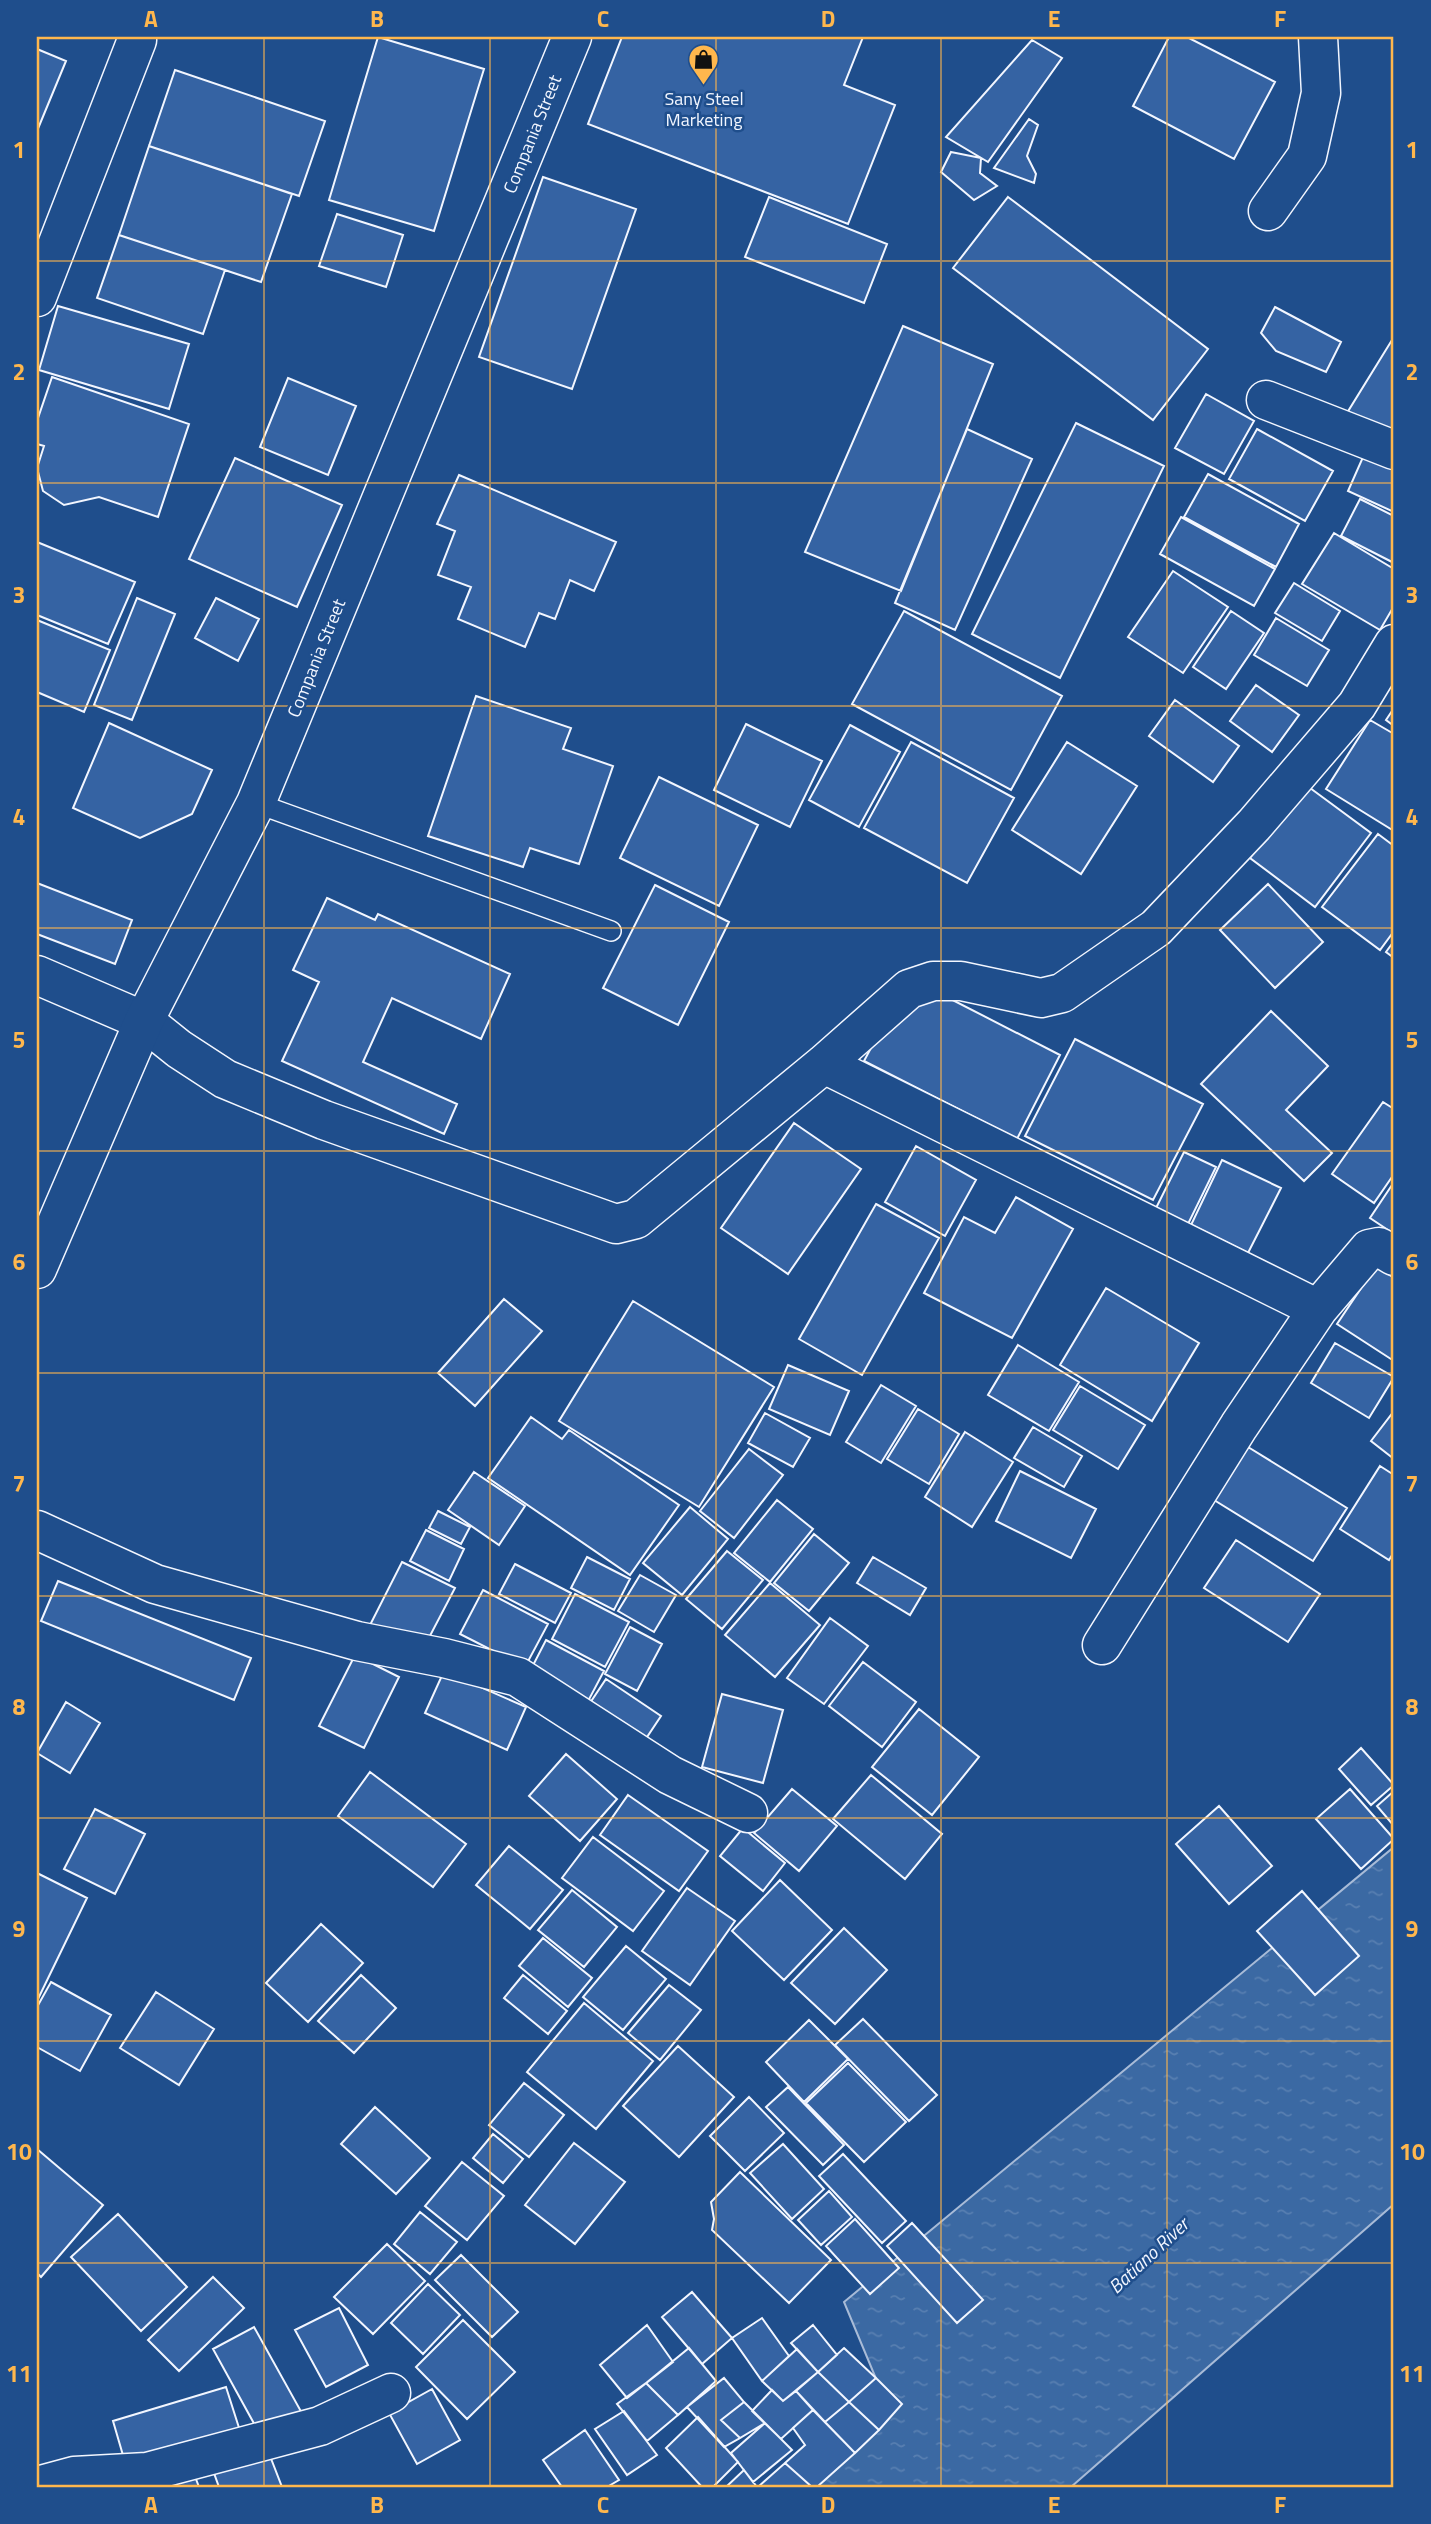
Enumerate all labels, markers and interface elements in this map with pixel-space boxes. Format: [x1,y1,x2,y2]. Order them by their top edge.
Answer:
text: A [144,1,158,36]
text: B [370,1,384,36]
text: C [597,1,609,36]
text: D [821,1,835,36]
text: E [1048,1,1060,36]
text: F [1274,1,1286,36]
shop icon: Sany Steel Marketing [687,43,721,87]
street label: Compania Street [496,70,568,197]
place label: Sany Steel Marketing [664,85,744,133]
text: 1 [13,132,25,167]
text: 1 [1406,132,1418,167]
text: 2 [13,354,25,389]
text: 2 [1406,354,1418,389]
text: 3 [13,577,25,612]
text: 3 [1406,577,1418,612]
street label: Compania Street [280,594,352,721]
text: 4 [13,799,25,834]
text: 4 [1406,799,1418,834]
text: 5 [13,1022,25,1057]
text: 5 [1406,1022,1418,1057]
text: 6 [13,1244,26,1279]
text: 6 [1406,1244,1419,1279]
text: 7 [13,1466,25,1501]
text: 7 [1406,1466,1418,1501]
text: 8 [13,1689,26,1724]
text: 8 [1406,1689,1419,1724]
text: 9 [13,1911,26,1946]
text: 9 [1406,1911,1419,1946]
text: 10 [6,2134,32,2169]
text: 10 [1399,2134,1425,2169]
water label: Batiano River [1101,2209,1196,2300]
text: 11 [6,2356,32,2391]
text: 11 [1399,2356,1425,2391]
text: A [144,2487,158,2522]
text: B [370,2487,384,2522]
text: C [597,2487,609,2522]
text: D [821,2487,835,2522]
text: E [1048,2487,1060,2522]
text: F [1274,2487,1286,2522]

